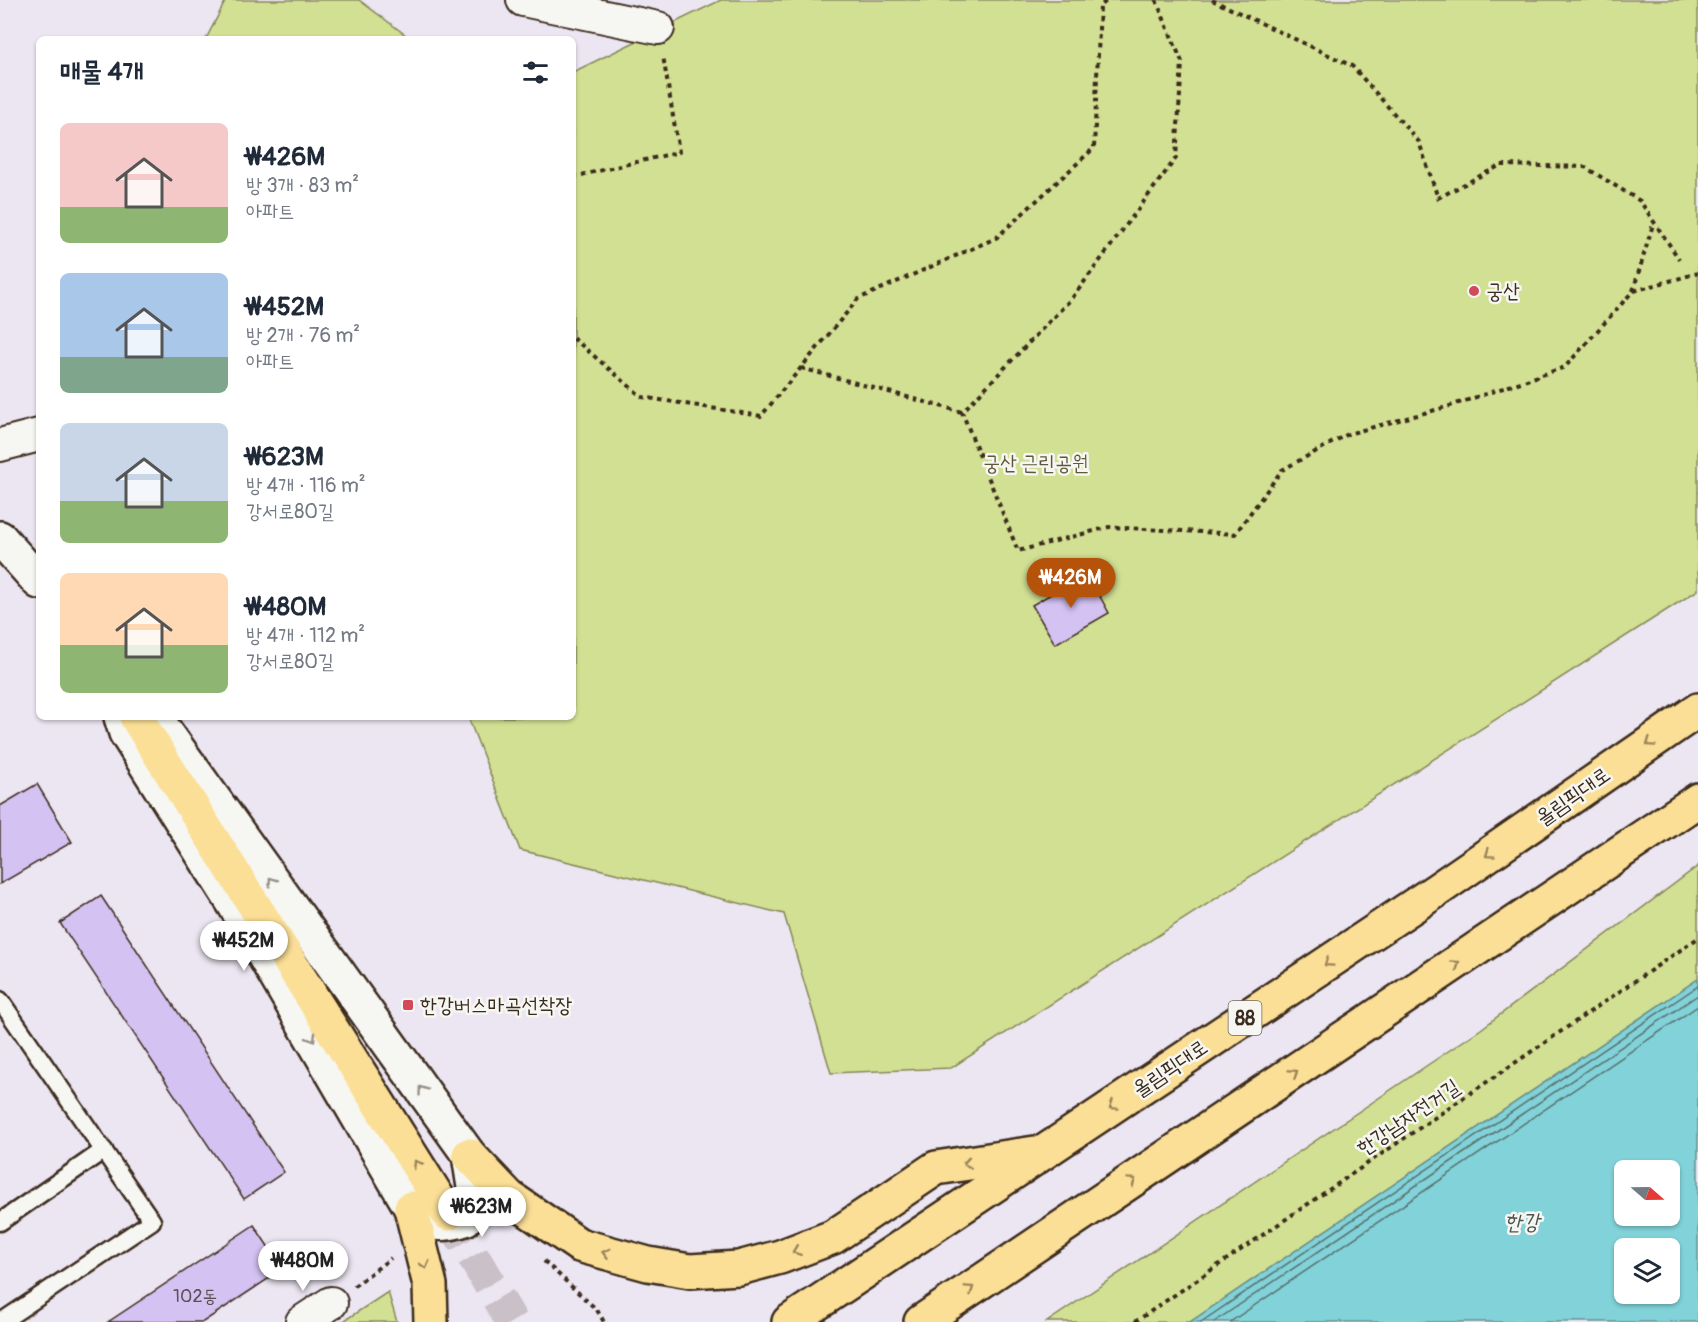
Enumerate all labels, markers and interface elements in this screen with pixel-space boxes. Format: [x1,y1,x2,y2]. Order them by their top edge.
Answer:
text: 매물 4개 [60,56,144,88]
icon: filters [519,56,552,89]
text: ₩426M [246,141,325,173]
icon: home [108,147,180,219]
text: 방 3개 · 83 m² [246,173,359,198]
text: 아파트 [246,199,294,224]
place label: 궁산 [1486,278,1520,305]
marker: 궁산 [1467,284,1481,298]
text: ₩452M [246,291,324,323]
icon: home [108,297,180,369]
text: 방 2개 · 76 m² [246,323,360,348]
text: 아파트 [246,349,294,374]
text: ₩623M [246,441,324,473]
icon: home [108,447,180,519]
park label: 궁산 근린공원 [983,450,1089,477]
text: 방 4개 · 116 m² [246,473,366,498]
text: 강서로80길 [246,499,334,524]
pin: ₩426M [1029,558,1113,609]
text: ₩426M [1041,565,1101,590]
text: ₩480M [246,591,326,623]
icon: home [108,597,180,669]
text: 방 4개 · 112 m² [246,623,365,648]
text: 강서로80길 [246,649,334,674]
one-way arrow [1645,736,1656,747]
street label: 올림픽대로 [1531,761,1616,832]
one-way arrow [1485,847,1496,858]
one-way arrow [268,876,279,887]
pin: ₩452M [202,921,286,972]
text: ₩452M [214,928,274,953]
one-way arrow [1323,956,1334,967]
one-way arrow [1449,960,1460,971]
place label: 한강버스마곡선착장 [420,992,572,1019]
marker: 한강버스마곡선착장 [401,998,415,1012]
road number: 88 [1228,1001,1262,1035]
one-way arrow [304,1032,316,1042]
street label: 올림픽대로 [1128,1034,1213,1103]
one-way arrow [1288,1068,1298,1080]
street label: 한강남자전거길 [1352,1073,1465,1162]
one-way arrow [418,1086,429,1097]
one-way arrow [1109,1099,1119,1111]
one-way arrow [963,1157,972,1169]
one-way arrow [412,1160,424,1170]
north arrow [1614,1160,1680,1226]
map controls [1614,1160,1680,1304]
one-way arrow [1125,1177,1136,1188]
pin: ₩623M [440,1187,524,1238]
text: ₩623M [452,1194,512,1219]
water label: 한강 [1504,1208,1542,1236]
button: layers [1614,1238,1680,1304]
pin: ₩480M [261,1241,345,1292]
one-way arrow [791,1244,802,1256]
text: ₩480M [272,1248,334,1273]
one-way arrow [601,1248,612,1260]
one-way arrow [418,1259,431,1269]
house number: 102동 [173,1285,217,1308]
one-way arrow [963,1286,974,1297]

